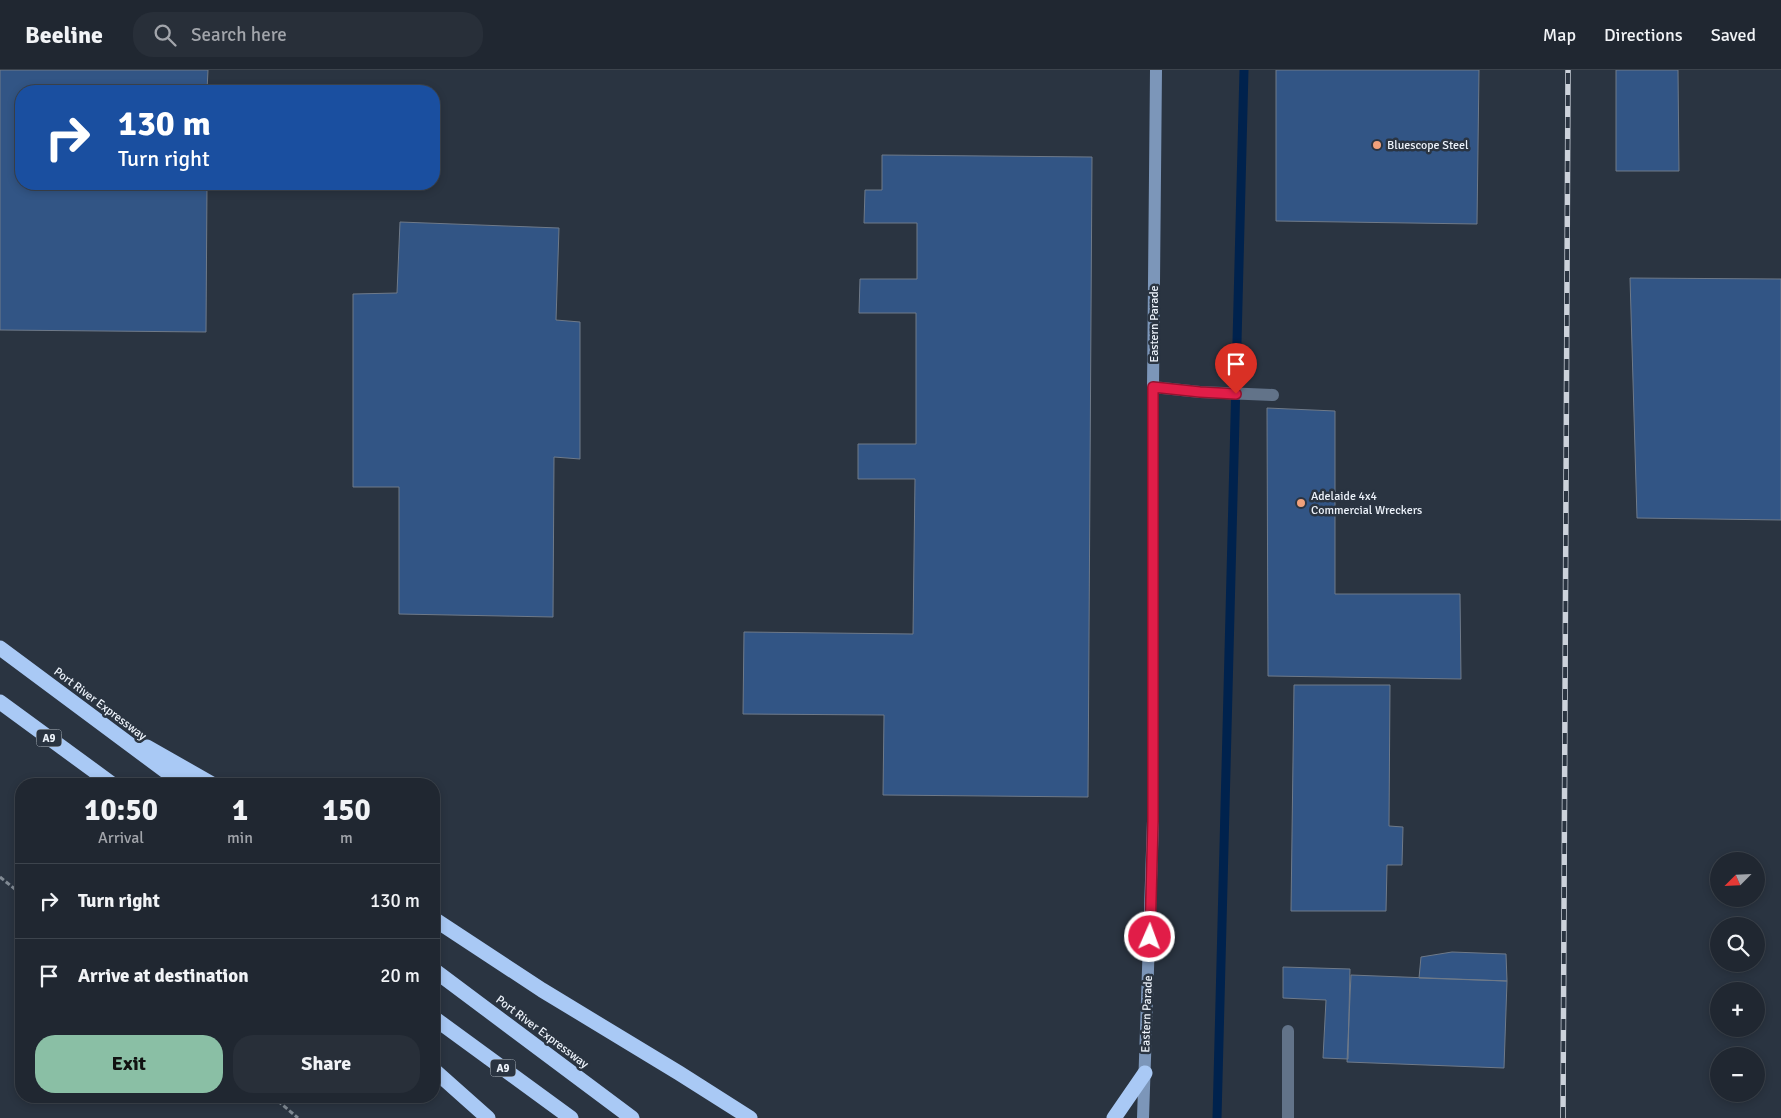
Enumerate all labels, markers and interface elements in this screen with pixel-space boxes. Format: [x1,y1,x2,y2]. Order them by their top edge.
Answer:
search box [133,12,483,57]
text: Beeline [25,20,103,50]
icon: search [151,21,179,49]
text: Search here [191,23,287,47]
text: Map [1543,24,1576,46]
text: Directions [1604,24,1683,46]
text: Saved [1711,24,1756,46]
text: 130 m [118,102,211,145]
icon: right [35,105,100,170]
place label: Bluescope Steel [1387,138,1469,153]
marker: Bluescope Steel [1371,139,1383,151]
text: Turn right [118,145,210,172]
street label: Eastern Parade [1147,285,1162,363]
pin [1215,343,1257,394]
icon: arrive [1222,350,1250,378]
place label: Adelaide 4x4 Commercial Wreckers [1311,489,1422,518]
marker: Adelaide 4x4 Commercial Wreckers [1295,497,1307,509]
street label: Port River Expressway [51,664,150,744]
road number: A9 [36,730,62,746]
text: 10:50 [84,792,158,829]
text: 1 [232,792,248,829]
text: 150 [322,792,371,829]
text: Arrival [98,828,144,848]
text: min [227,828,253,848]
text: m [340,828,353,848]
north arrow [1710,852,1765,908]
map controls [1710,852,1765,1102]
icon: right [35,887,63,915]
text: Turn right [78,889,160,913]
text: 130 m [370,889,420,913]
position arrow [1123,910,1175,962]
button: search [1710,917,1765,972]
icon: arrive [35,962,63,990]
text: Arrive at destination [78,964,249,988]
text: 20 m [380,964,420,988]
street label: Eastern Parade [1138,975,1156,1053]
button: + [1710,982,1765,1037]
street label: Port River Expressway [493,992,592,1072]
button: Exit [35,1035,223,1093]
button: Share [233,1035,420,1093]
button: − [1710,1047,1765,1102]
road number: A9 [490,1060,516,1076]

